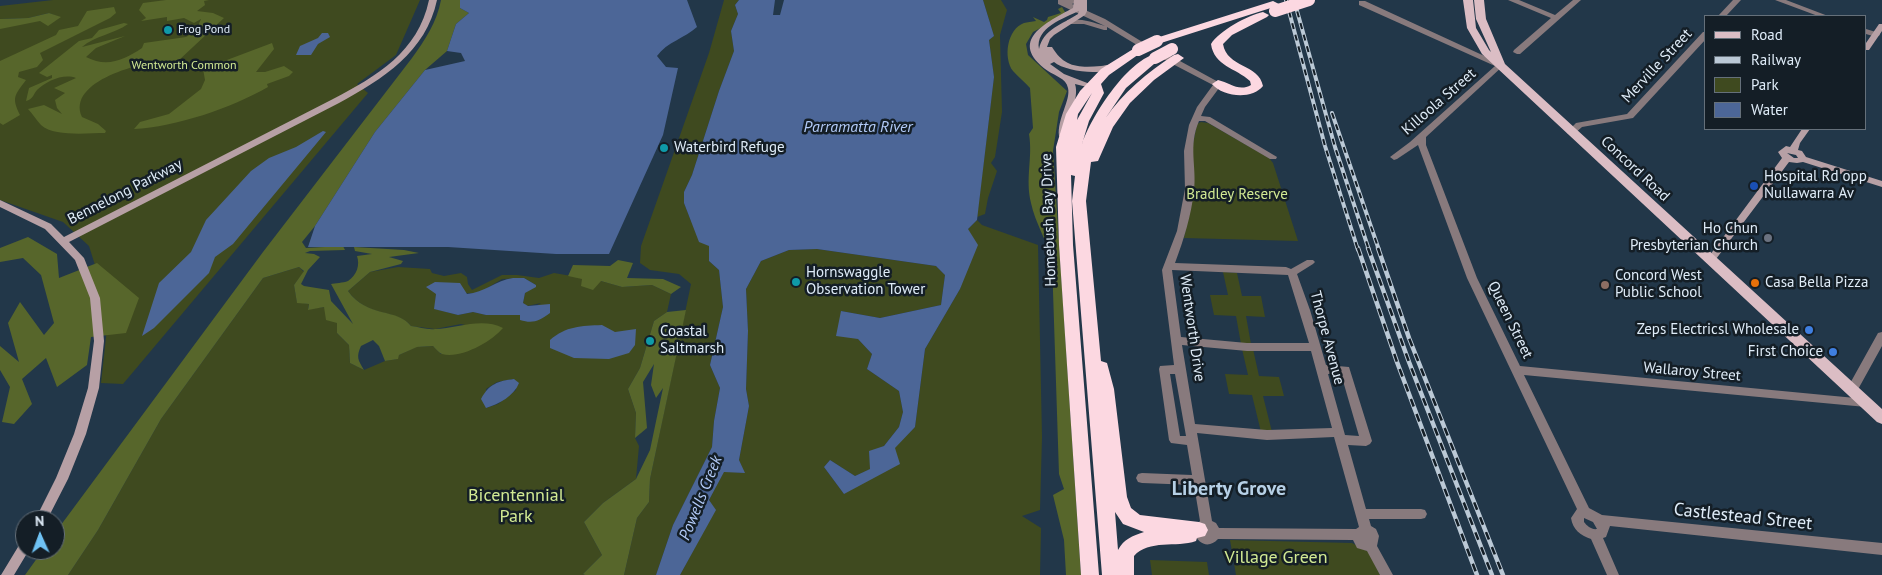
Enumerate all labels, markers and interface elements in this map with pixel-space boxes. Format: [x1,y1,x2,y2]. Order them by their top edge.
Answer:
legend [1704,15,1867,130]
place label: Frog Pond [178,23,230,37]
marker: Frog Pond [162,24,174,36]
street label: Merville Street [1618,25,1696,107]
text: Road [1751,25,1783,44]
text: Railway [1751,50,1801,69]
park label: Wentworth Common [132,59,236,73]
street label: Killoola Street [1398,65,1480,139]
text: Park [1751,75,1779,94]
text: Water [1751,100,1788,119]
water label: Parramatta River [803,117,913,137]
street label: Concord Road [1597,133,1673,205]
place label: Waterbird Refuge [674,139,785,157]
marker: Waterbird Refuge [658,142,670,154]
street label: Homebush Bay Drive [1038,153,1060,287]
street label: Bennelong Parkway [65,155,185,229]
place label: Hospital Rd opp Nullawarra Av [1764,168,1867,203]
marker: Hospital Rd opp Nullawarra Av [1748,180,1760,192]
park label: Bradley Reserve [1186,186,1288,204]
place label: Ho Chun Presbyterian Church [1630,220,1758,255]
marker: Ho Chun Presbyterian Church [1762,232,1774,244]
place label: Hornswaggle Observation Tower [806,264,925,299]
place label: Concord West Public School [1615,267,1702,302]
street label: Wentworth Drive [1176,273,1208,383]
place label: Casa Bella Pizza [1765,274,1868,292]
marker: Hornswaggle Observation Tower [790,276,802,288]
marker: Casa Bella Pizza [1749,277,1761,289]
street label: Queen Street [1484,278,1536,362]
marker: Concord West Public School [1599,279,1611,291]
street label: Thorpe Avenue [1306,289,1348,387]
place label: Zeps Electricsl Wholesale [1637,321,1799,339]
place label: Coastal Saltmarsh [660,323,724,358]
marker: Zeps Electricsl Wholesale [1803,324,1815,336]
marker: Coastal Saltmarsh [644,335,656,347]
place label: First Choice [1748,343,1823,361]
marker: First Choice [1827,346,1839,358]
street label: Wallaroy Street [1643,359,1741,385]
water label: Powells Creek [675,453,727,543]
district label: Liberty Grove [1172,477,1286,501]
park label: Bicentennial Park [468,485,564,528]
street label: Castlestead Street [1673,499,1813,535]
north arrow [15,510,65,560]
text: N [35,512,44,530]
park label: Village Green [1224,547,1328,569]

